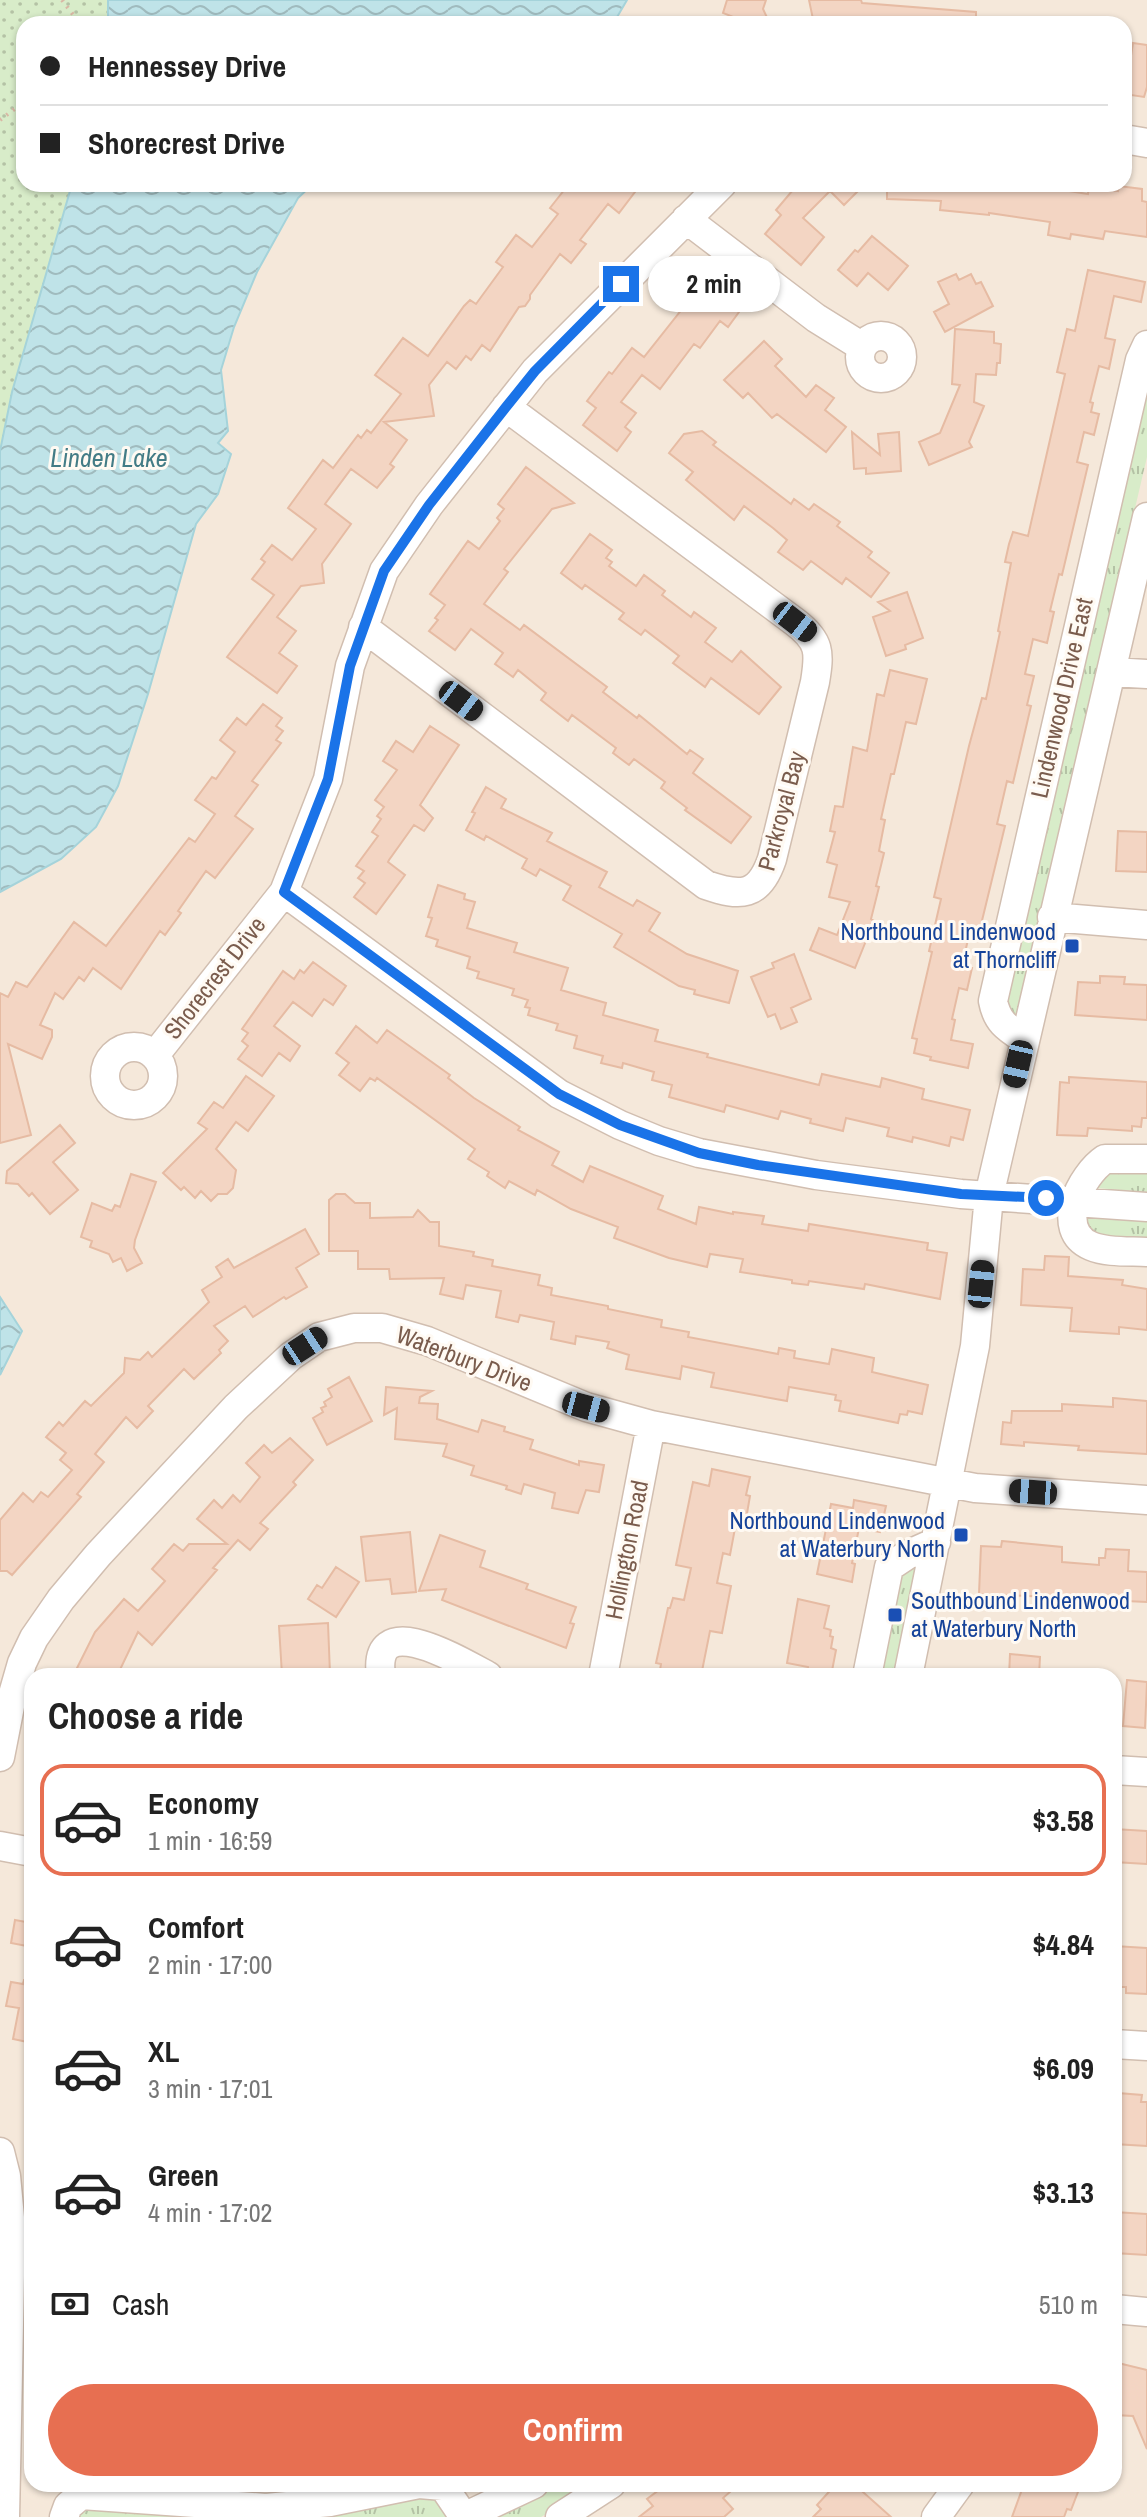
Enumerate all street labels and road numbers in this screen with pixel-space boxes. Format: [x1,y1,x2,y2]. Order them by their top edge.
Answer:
street label: Lindenwood Drive East [1022,594,1100,801]
street label: Parkroyal Bay [750,747,812,874]
street label: Shorecrest Drive [156,909,272,1045]
street label: Waterbury Drive [392,1318,537,1399]
street label: Hollington Road [597,1477,655,1622]

